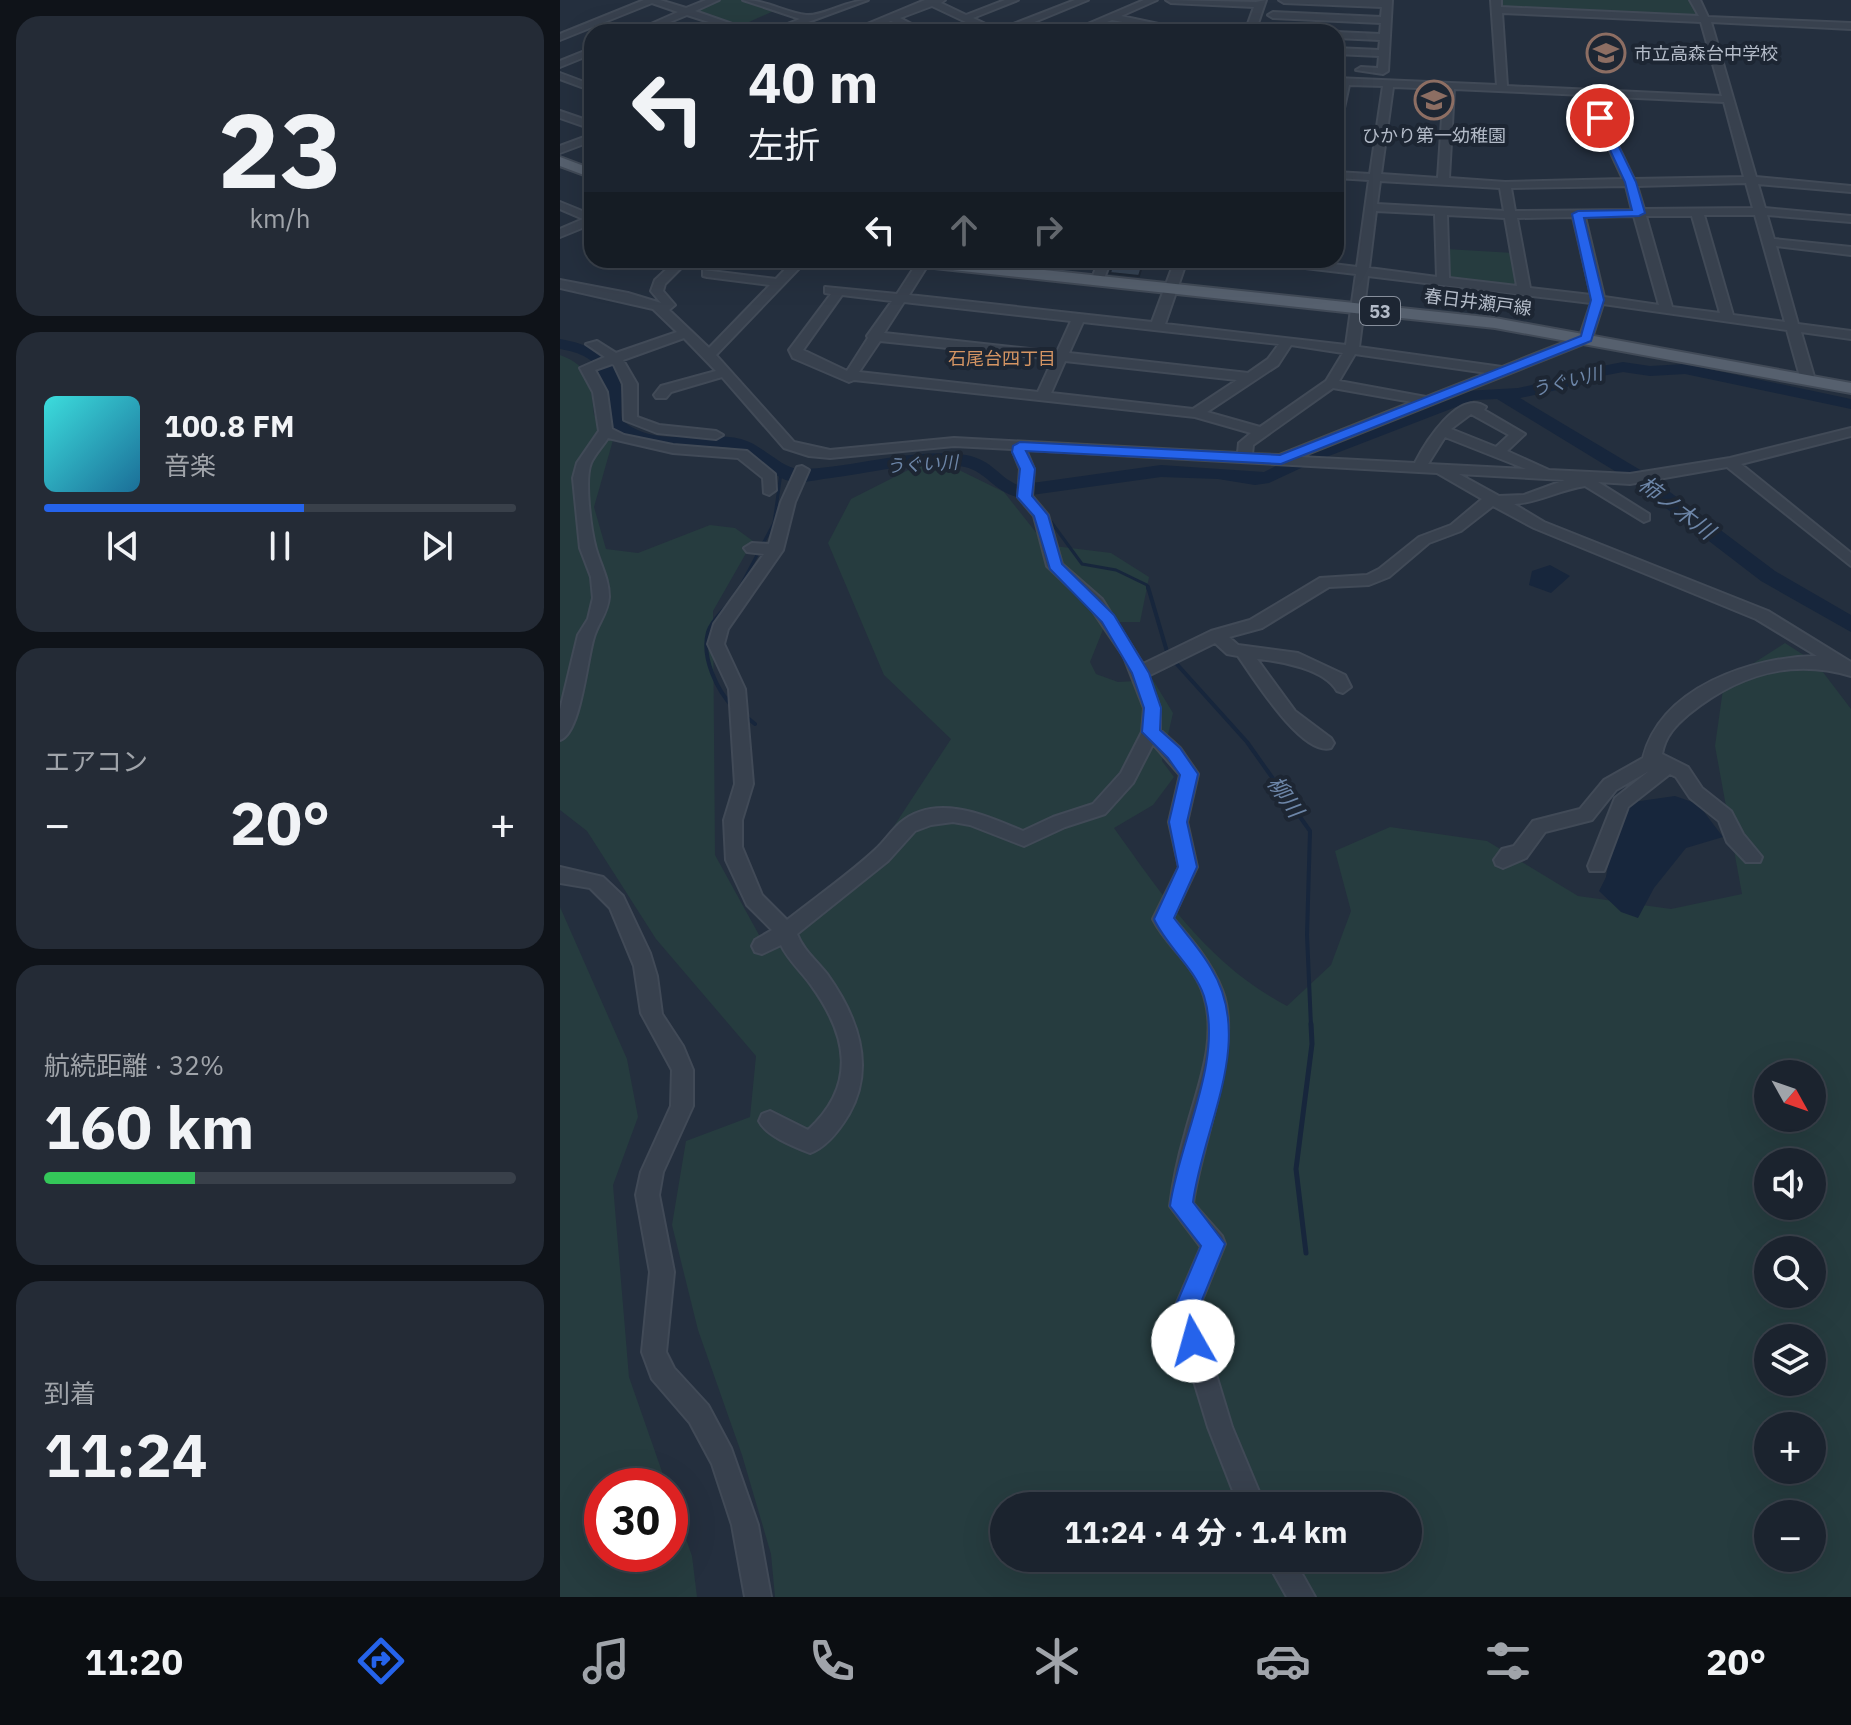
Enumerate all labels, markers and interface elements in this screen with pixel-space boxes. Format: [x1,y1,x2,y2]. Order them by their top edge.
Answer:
school or university icon: 市立高森台中学校 [1585,32,1627,74]
place label: 市立高森台中学校 [1634,42,1778,65]
text: 40 m [748,46,878,118]
icon: left [616,56,720,160]
school or university icon: ひかり第一幼稚園 [1413,79,1455,121]
text: 23 [218,81,342,217]
pin [1566,84,1634,152]
icon: arrive [1578,96,1622,140]
text: 左折 [748,121,820,168]
place label: ひかり第一幼稚園 [1362,124,1506,147]
text: km/h [249,201,311,235]
icon: left [858,208,902,252]
icon: ahead [942,208,986,252]
icon: right [1026,208,1070,252]
street label: 春日井瀬戸線 [1423,284,1533,320]
road number: 53 [1360,297,1400,325]
district label: 石尾台四丁目 [948,347,1056,370]
water label: うぐい川 [1529,361,1607,401]
text: 100.8 FM [164,406,295,445]
text: 音楽 [164,448,216,482]
water label: うぐい川 [885,451,961,477]
water label: 柿ノ木川 [1633,469,1722,546]
icon: previous [101,524,145,568]
icon: pause [258,524,302,568]
icon: next [415,524,459,568]
text: エアコン [44,744,148,778]
water label: 柳川 [1261,770,1312,824]
text: 20° [230,783,330,862]
text: − [44,795,70,852]
text: + [490,795,516,852]
text: 航続距離 · 32% [44,1048,224,1082]
north arrow [1754,1060,1826,1132]
map controls [1754,1060,1826,1572]
text: 160 km [44,1087,254,1166]
button: sound [1754,1148,1826,1220]
button: search [1754,1236,1826,1308]
position arrow [1151,1299,1235,1383]
button: layers [1754,1324,1826,1396]
text: 到着 [44,1376,96,1410]
button: + [1754,1412,1826,1484]
text: 11:24 [44,1415,208,1494]
speed limit sign: 30 [584,1468,688,1572]
button: − [1754,1500,1826,1572]
text: 11:24 · 4 分 · 1.4 km [1064,1512,1348,1551]
icon: directions [353,1633,409,1689]
icon: music [578,1633,634,1689]
icon: phone [804,1633,860,1689]
icon: climate [1029,1633,1085,1689]
icon: car [1255,1633,1311,1689]
icon: filters [1480,1633,1536,1689]
text: 11:20 [85,1638,183,1685]
text: 20° [1706,1638,1766,1685]

